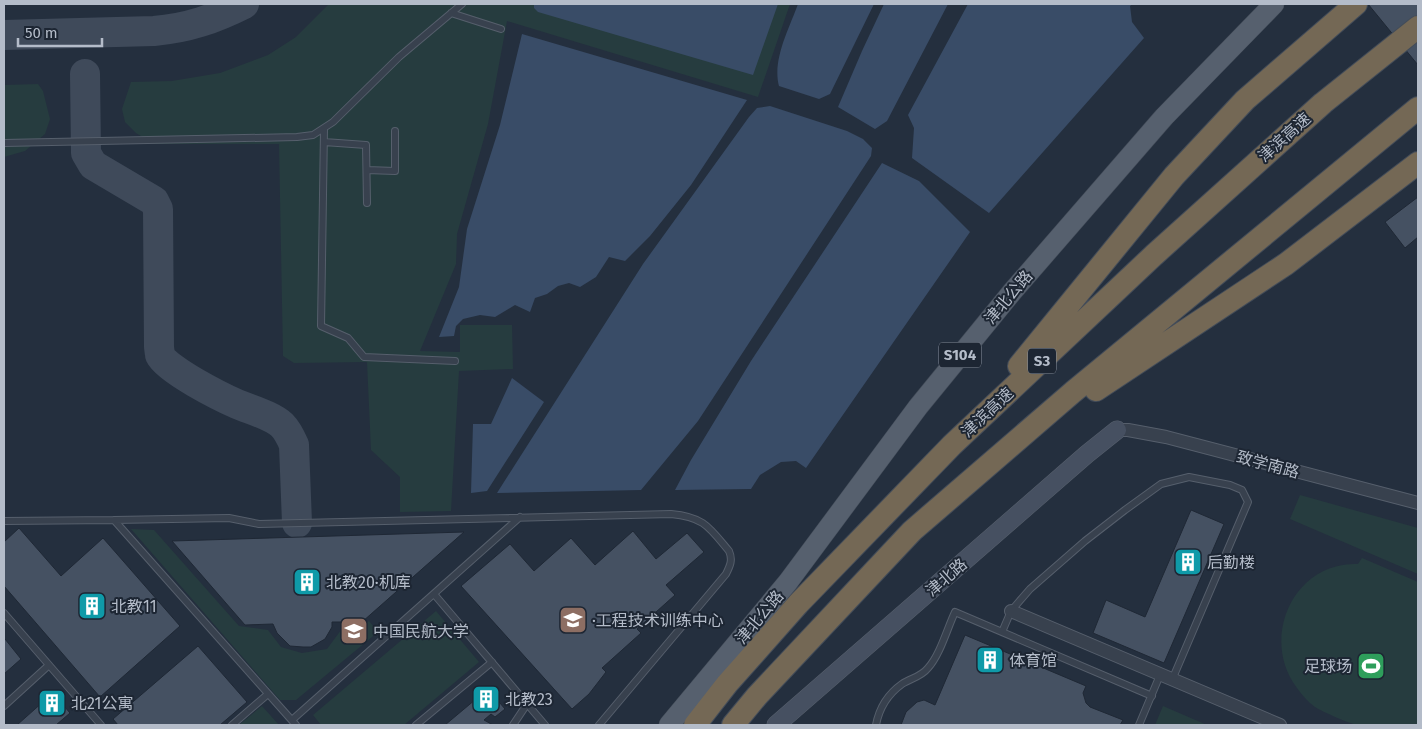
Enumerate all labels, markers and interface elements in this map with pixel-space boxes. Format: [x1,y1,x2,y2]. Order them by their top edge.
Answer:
scale bar [18,15,101,47]
text: 50 m [25,24,58,42]
street label: 津滨高速 [1254,109,1314,166]
street label: 津北公路 [981,267,1036,328]
road number: S104 [939,342,981,368]
road number: S3 [1028,348,1056,374]
street label: 津滨高速 [957,384,1017,441]
street label: 致学南路 [1234,447,1301,482]
building icon: 后勤楼 [1173,547,1203,577]
place label: 后勤楼 [1207,553,1255,572]
street label: 津北路 [922,554,971,600]
building icon: 北教20·机库 [292,567,322,597]
place label: 北教20·机库 [326,573,411,592]
street label: 津北公路 [732,587,787,648]
building icon: 北教11 [77,591,107,621]
place label: 北教11 [111,597,157,616]
school or university icon: ·工程技术训练中心 [558,605,588,635]
place label: ·工程技术训练中心 [592,611,724,630]
school or university icon: 中国民航大学 [339,616,369,646]
place label: 中国民航大学 [373,622,469,641]
building icon: 体育馆 [975,645,1005,675]
place label: 体育馆 [1009,651,1057,670]
sports icon: 足球场 [1356,651,1386,681]
place label: 足球场 [1304,657,1352,676]
building icon: 北教23 [471,684,501,714]
building icon: 北21公寓 [37,688,67,718]
place label: 北教23 [505,690,553,709]
place label: 北21公寓 [71,694,133,713]

